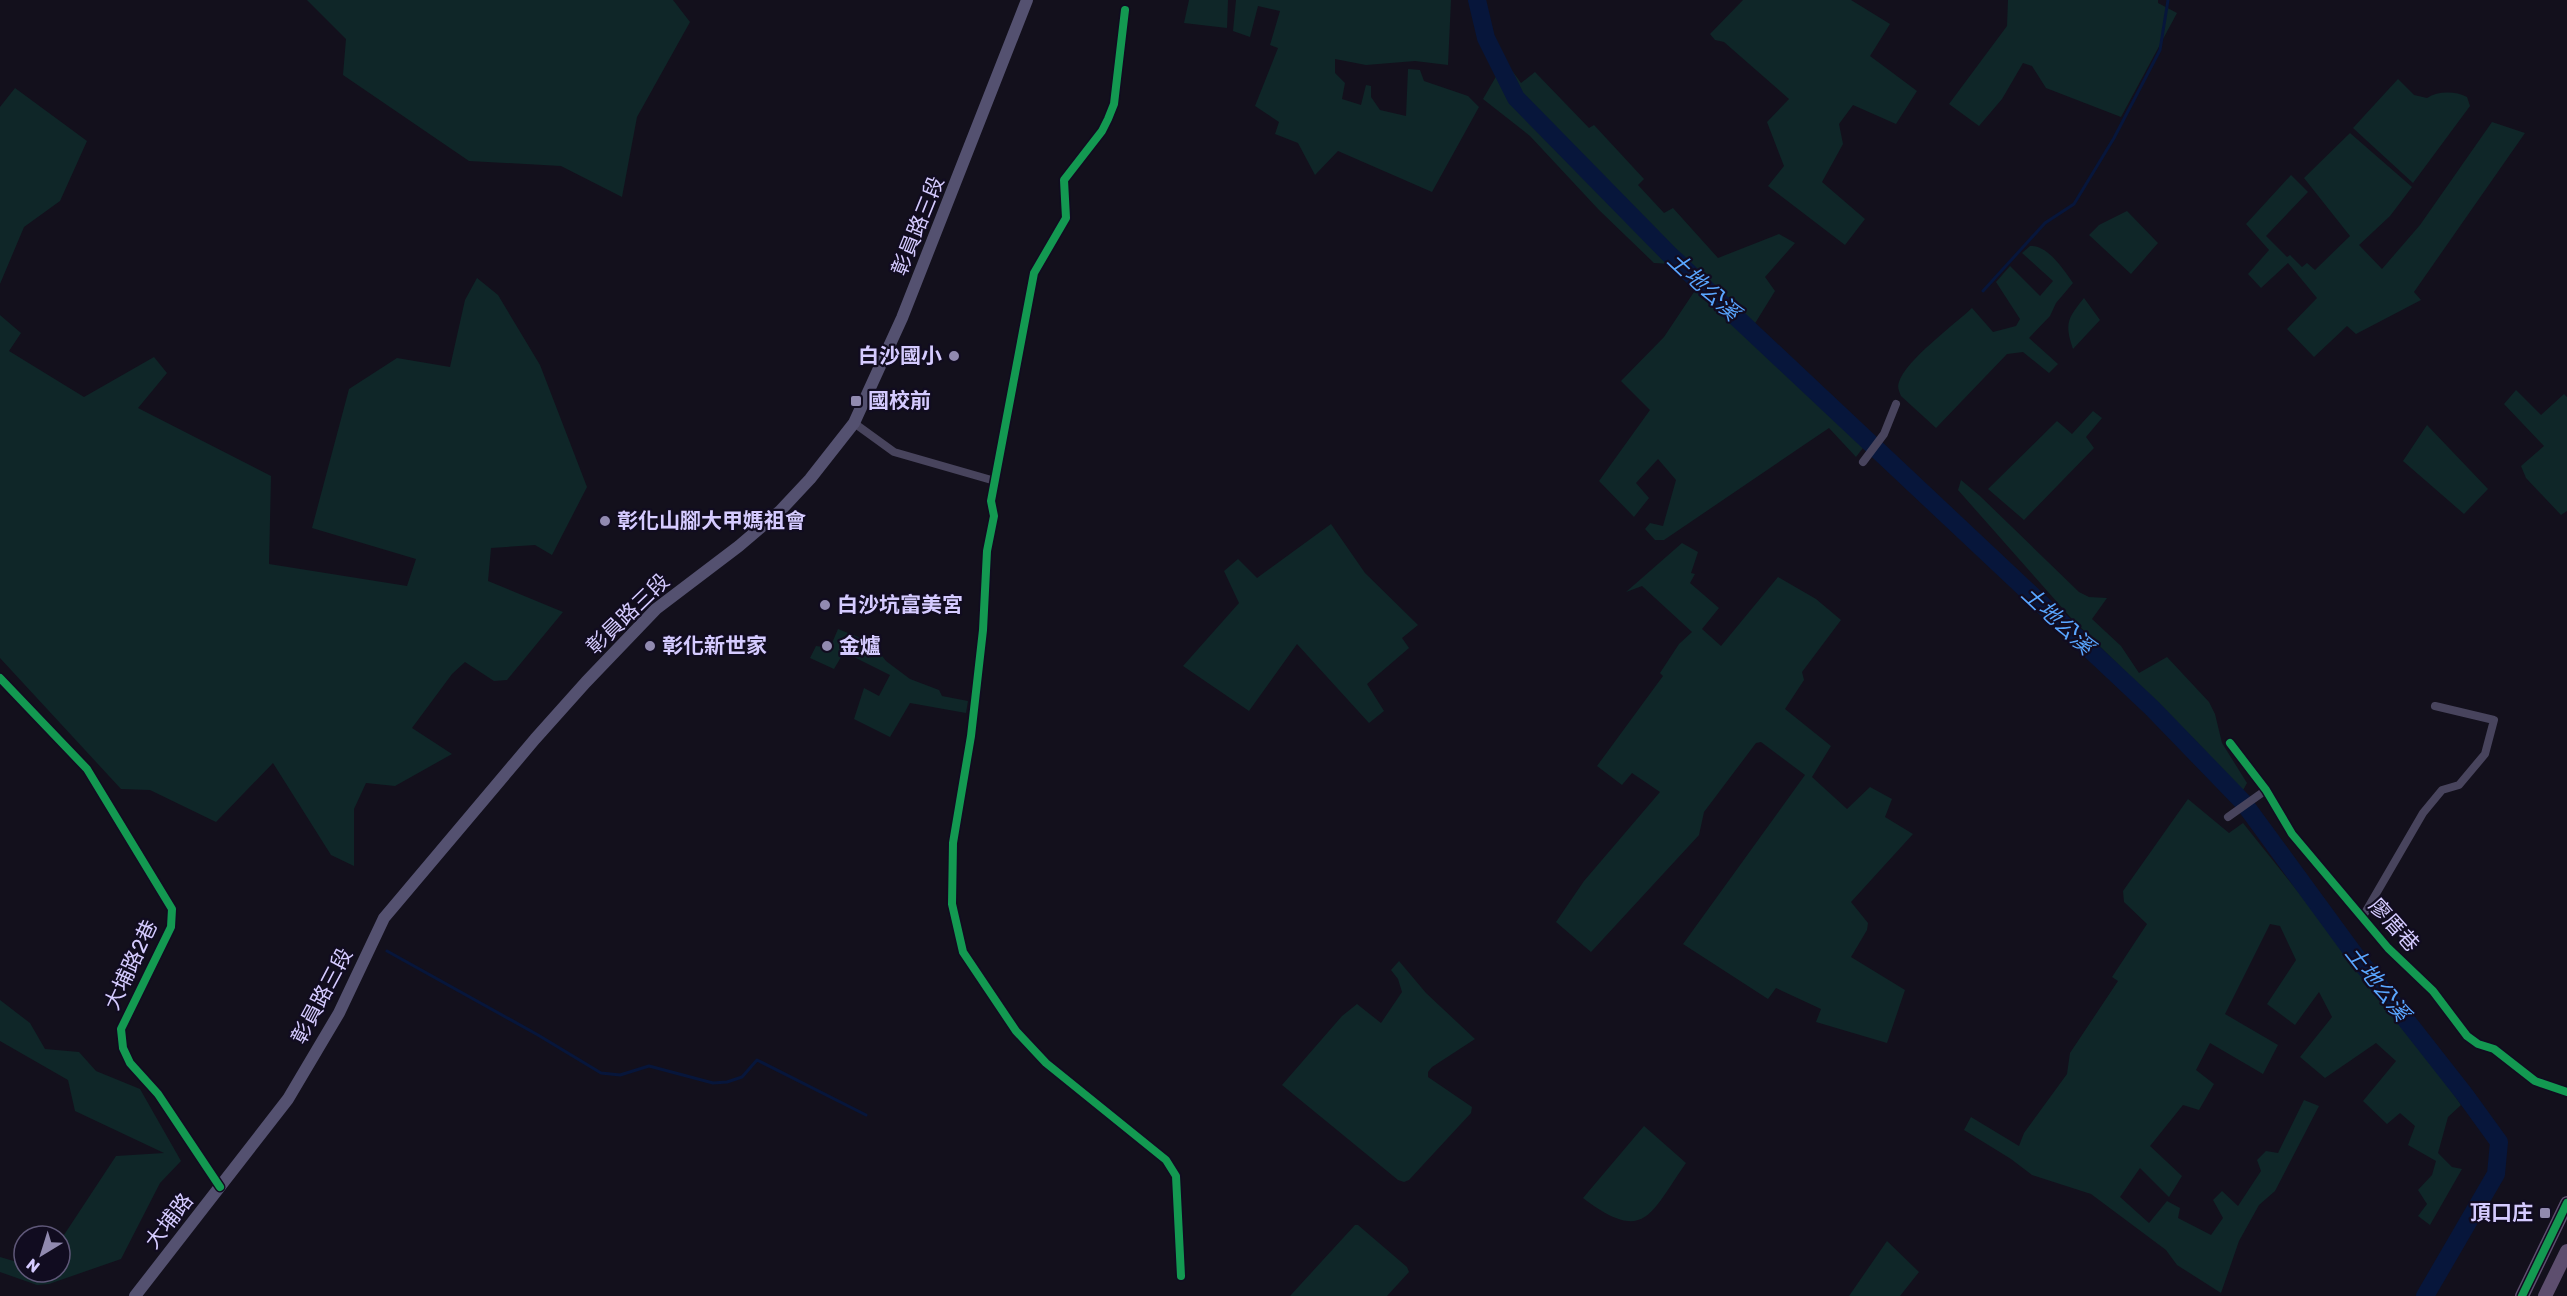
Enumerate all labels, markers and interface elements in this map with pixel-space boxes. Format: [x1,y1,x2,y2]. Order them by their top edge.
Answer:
street label: 彰員路三段 [886,172,949,279]
water label: 土地公溪 [1662,246,1747,328]
place label: 白沙國小 [858,343,942,368]
marker: 白沙國小 [947,349,961,363]
place label: 國校前 [868,388,931,413]
marker: 國校前 [849,394,863,408]
place label: 彰化山腳大甲媽祖會 [617,508,806,533]
marker: 彰化山腳大甲媽祖會 [598,514,612,528]
street label: 彰員路三段 [581,568,674,659]
water label: 土地公溪 [2016,580,2101,662]
place label: 白沙坑富美宮 [837,592,963,617]
marker: 白沙坑富美宮 [818,598,832,612]
place label: 彰化新世家 [662,633,767,658]
place label: 金爐 [839,633,881,658]
marker: 彰化新世家 [643,639,657,653]
marker: 金爐 [820,639,834,653]
street label: 廖厝巷 [2364,893,2425,956]
street label: 大埔路2巷 [99,916,162,1014]
water label: 土地公溪 [2340,940,2417,1029]
street label: 彰員路三段 [286,944,357,1048]
street label: 大埔路 [139,1188,198,1253]
place label: 頂口庄 [2470,1200,2533,1225]
marker: 頂口庄 [2538,1206,2552,1220]
north arrow [12,1224,72,1284]
text: N [23,1254,43,1276]

